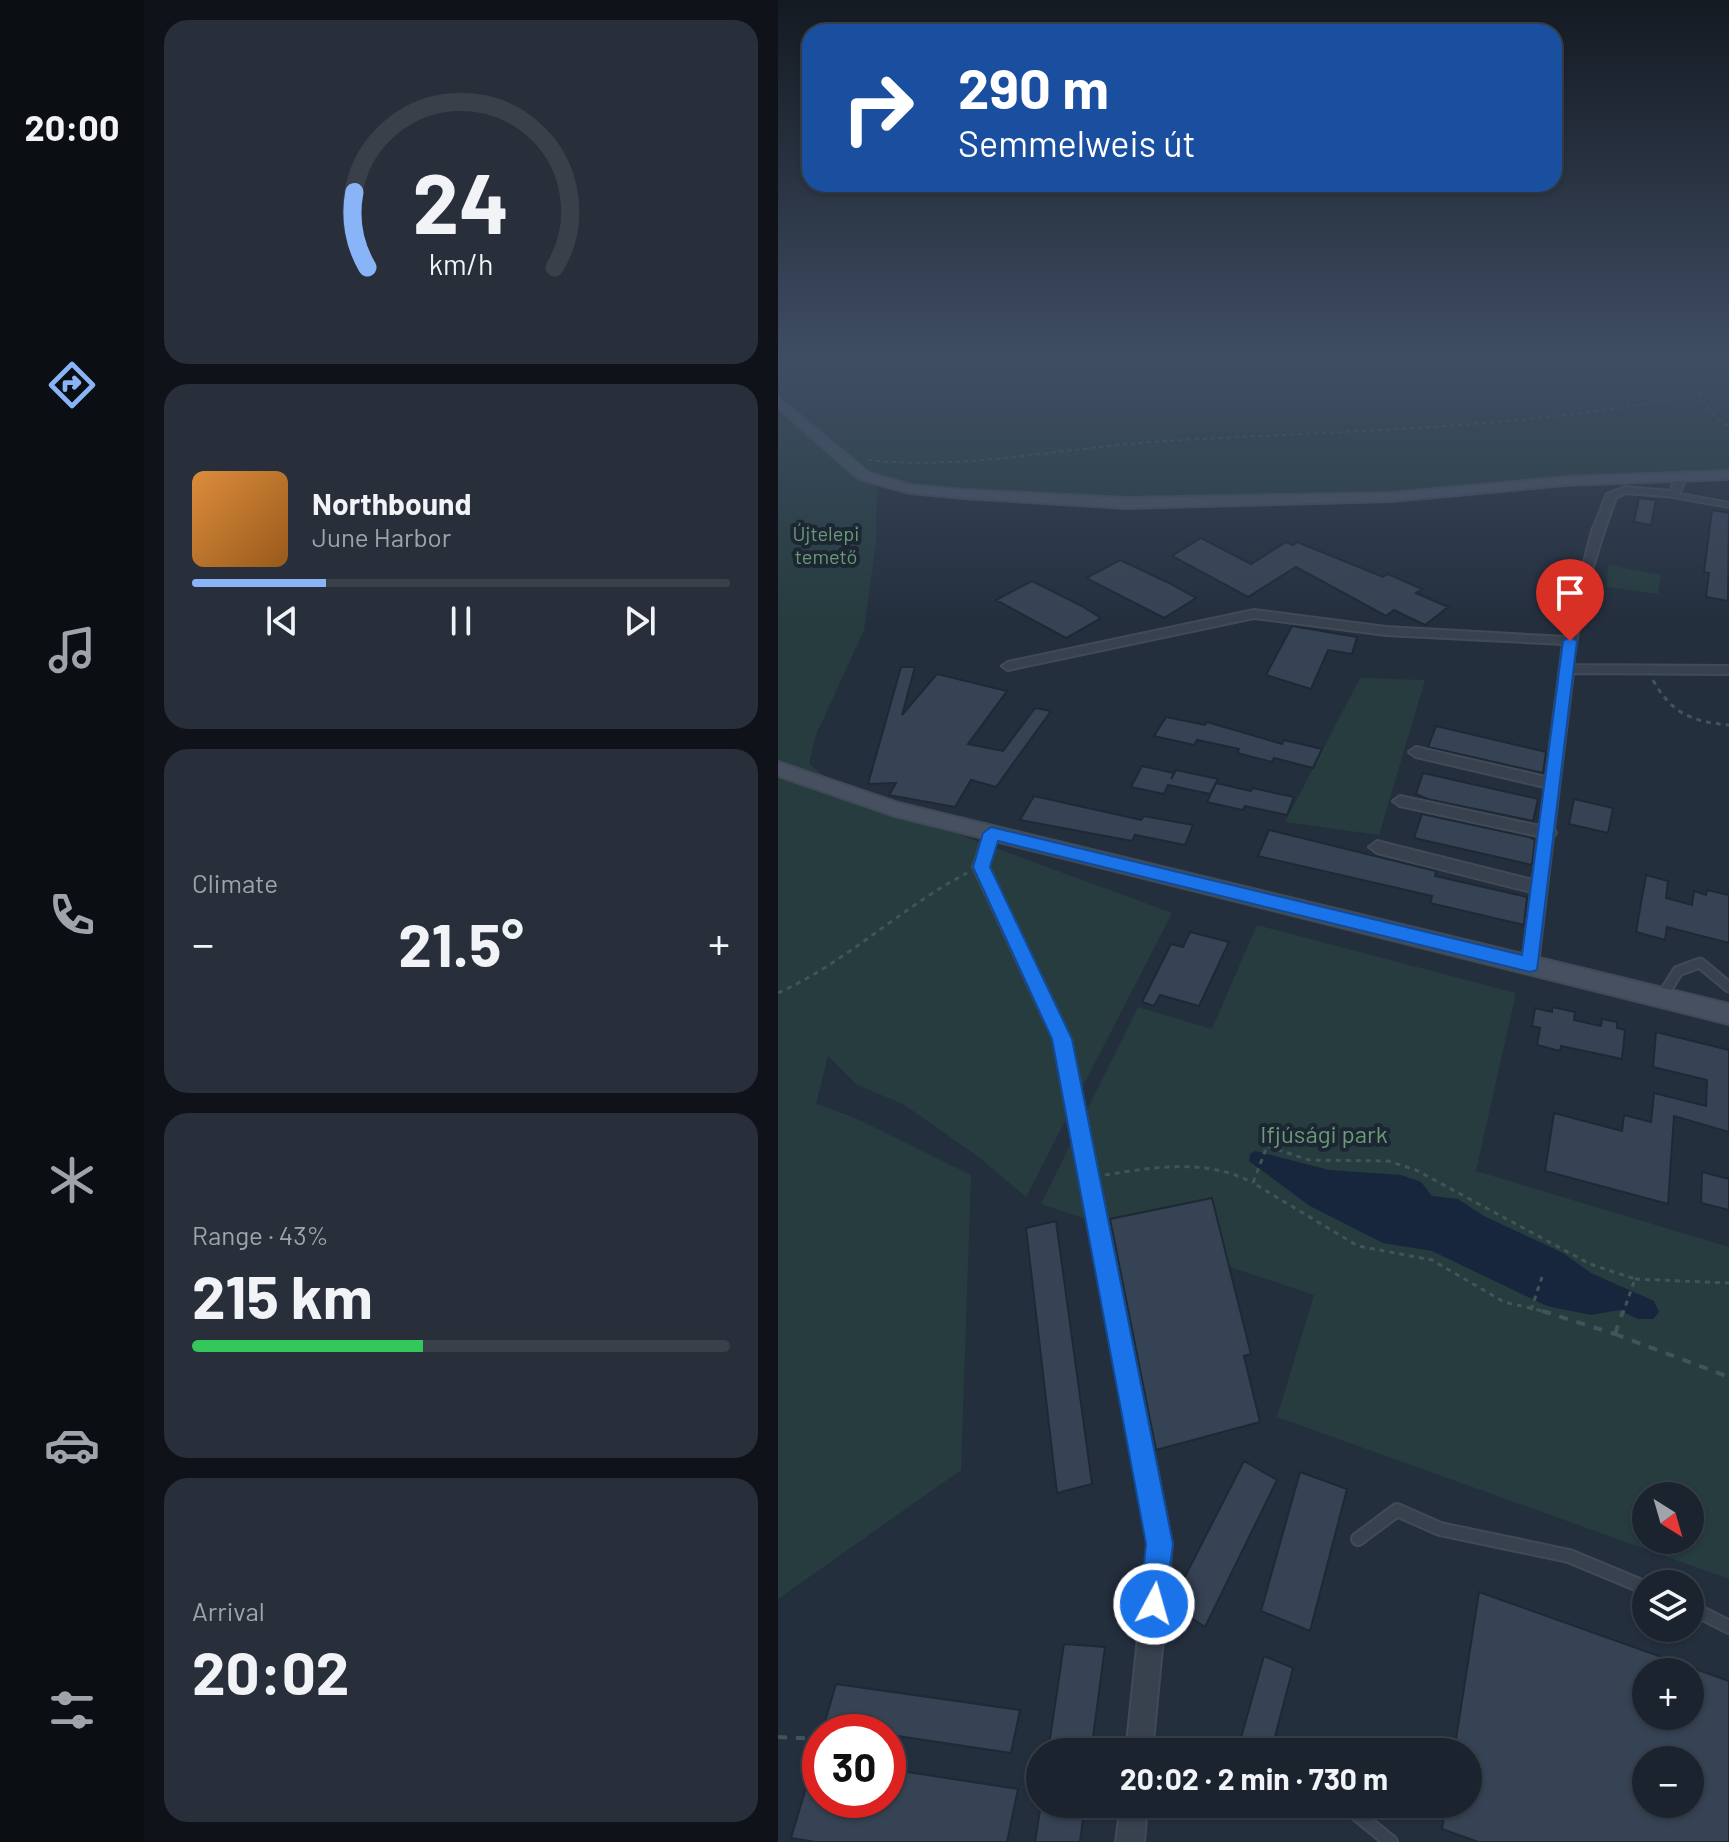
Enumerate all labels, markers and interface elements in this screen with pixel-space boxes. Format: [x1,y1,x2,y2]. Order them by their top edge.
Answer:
text: 290 m [958,53,1109,120]
icon: right [826,56,930,160]
text: 20:00 [25,105,119,148]
text: Semmelweis út [958,121,1196,164]
text: 24 [413,151,509,251]
text: km/h [429,246,493,281]
icon: directions [44,357,100,413]
text: Northbound [312,485,471,521]
text: June Harbor [312,521,451,552]
park label: Újtelepi temető [793,521,859,568]
pin [1536,559,1604,641]
icon: arrive [1548,571,1592,615]
icon: previous [260,599,304,643]
icon: pause [439,599,483,643]
icon: next [618,599,662,643]
icon: music [44,622,100,678]
text: Climate [192,867,278,898]
icon: phone [44,887,100,943]
text: 21.5° [398,907,524,979]
text: − [192,916,214,969]
text: + [708,916,730,969]
park label: Ifjúsági park [1260,1119,1388,1148]
icon: climate [44,1152,100,1208]
text: Range · 43% [192,1219,329,1250]
text: 215 km [192,1259,373,1331]
icon: car [44,1417,100,1473]
north arrow [1632,1482,1704,1554]
map controls [1632,1482,1704,1818]
position arrow [1112,1562,1196,1646]
button: layers [1632,1570,1704,1642]
text: Arrival [192,1595,265,1626]
text: 20:02 [192,1635,349,1707]
button: + [1632,1658,1704,1730]
icon: filters [44,1682,100,1738]
speed limit sign: 30 [802,1714,906,1818]
button: − [1632,1746,1704,1818]
text: 20:02 · 2 min · 730 m [1120,1760,1388,1796]

